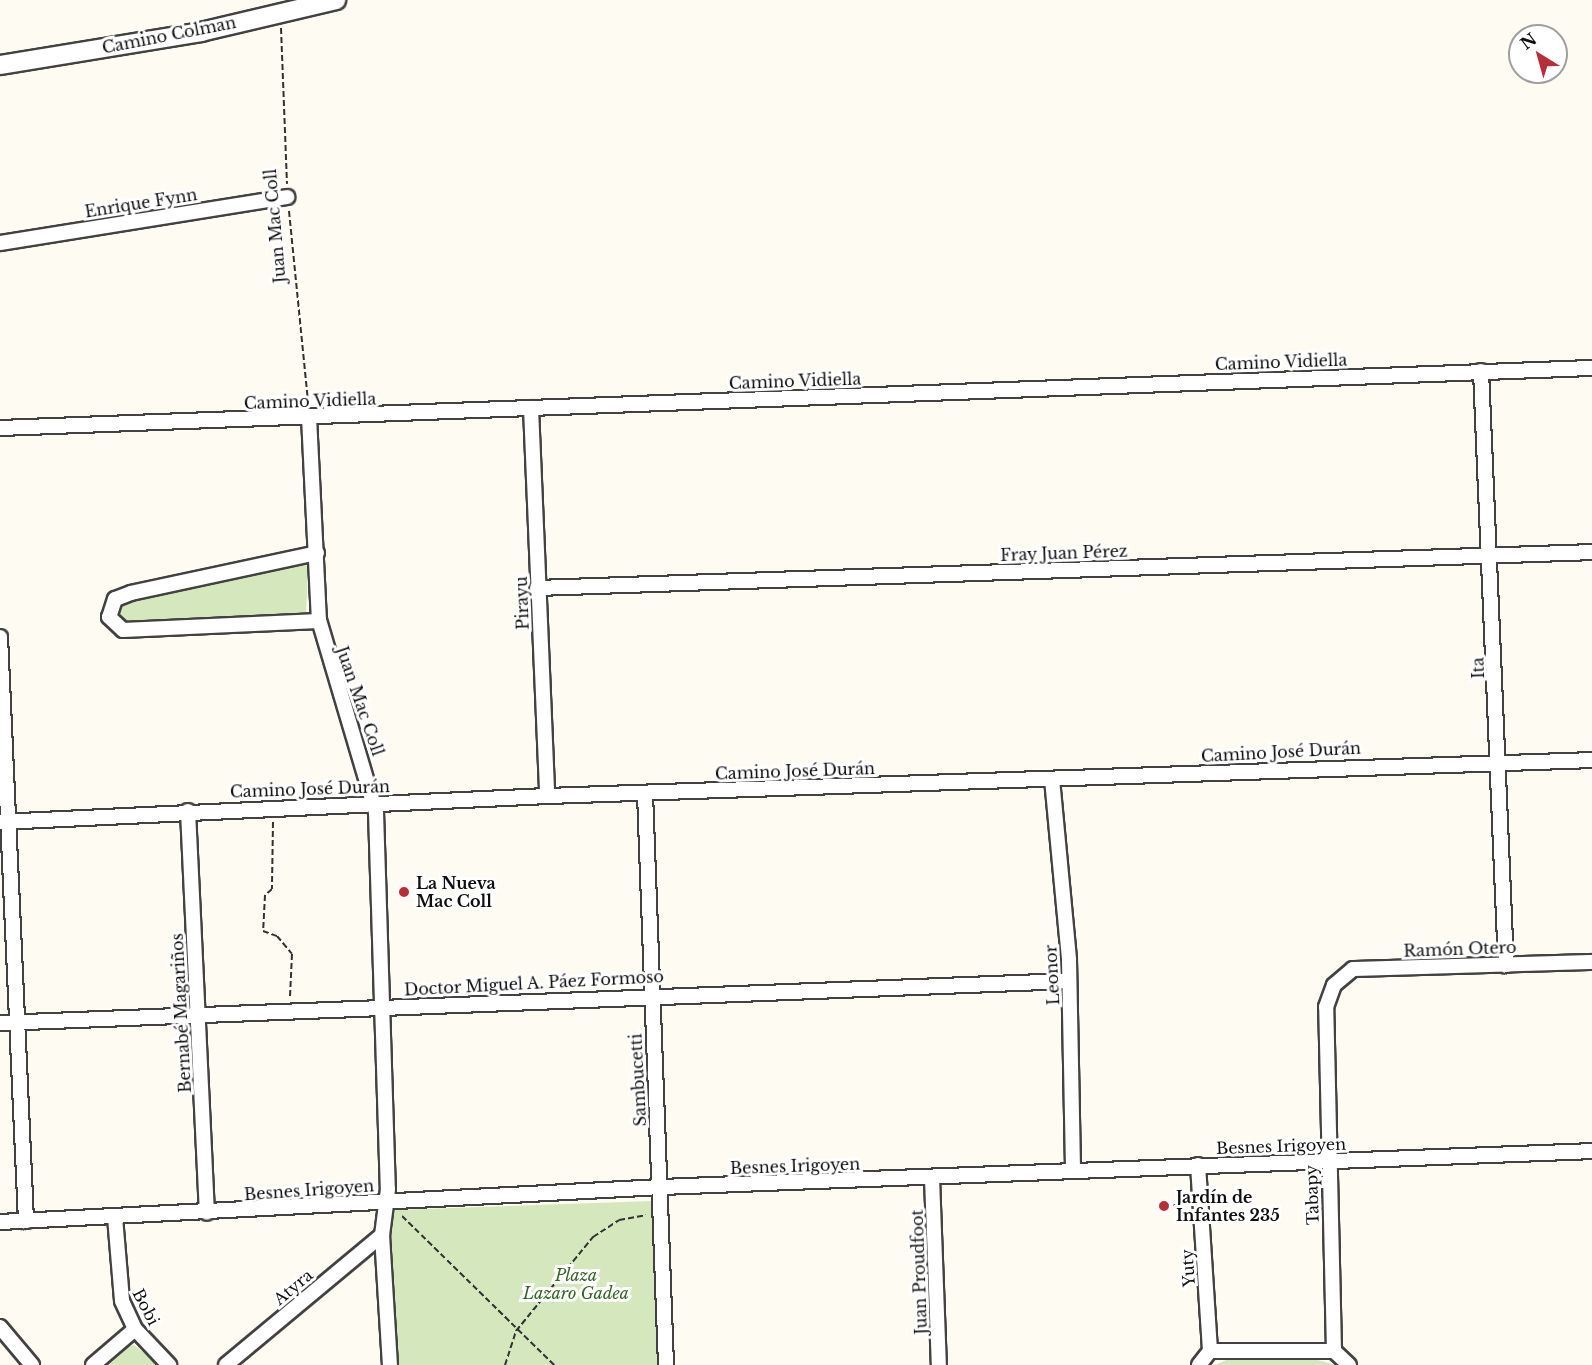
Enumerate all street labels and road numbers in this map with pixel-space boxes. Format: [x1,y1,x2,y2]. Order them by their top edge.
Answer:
street label: Camino Colman [100,13,238,57]
street label: Juan Mac Coll [260,168,290,284]
street label: Enrique Fynn [83,185,199,221]
street label: Camino Vidiella [1214,350,1348,374]
street label: Camino Vidiella [728,369,862,393]
street label: Camino Vidiella [243,389,377,413]
street label: Fray Juan Pérez [1000,541,1128,565]
street label: Pirayu [511,576,533,630]
street label: Juan Mac Coll [332,644,388,758]
street label: Ita [1468,657,1488,679]
street label: Camino José Durán [1201,738,1361,766]
street label: Camino José Durán [715,759,875,783]
street label: Camino José Durán [230,777,390,801]
street label: Bernabé Magariños [167,933,195,1093]
street label: Ramón Otero [1403,937,1517,961]
street label: Leonor [1041,944,1063,1006]
street label: Doctor Miguel A. Páez Formoso [403,967,665,999]
street label: Sambucetti [626,1033,650,1127]
street label: Besnes Irigoyen [1216,1134,1346,1158]
street label: Besnes Irigoyen [730,1154,860,1178]
street label: Tabapy [1301,1165,1323,1225]
street label: Besnes Irigoyen [243,1176,375,1204]
street label: Juan Proudfoot [907,1209,931,1335]
street label: Yuty [1177,1248,1199,1288]
street label: Atyra [270,1265,316,1309]
street label: Bobi [129,1285,163,1329]

